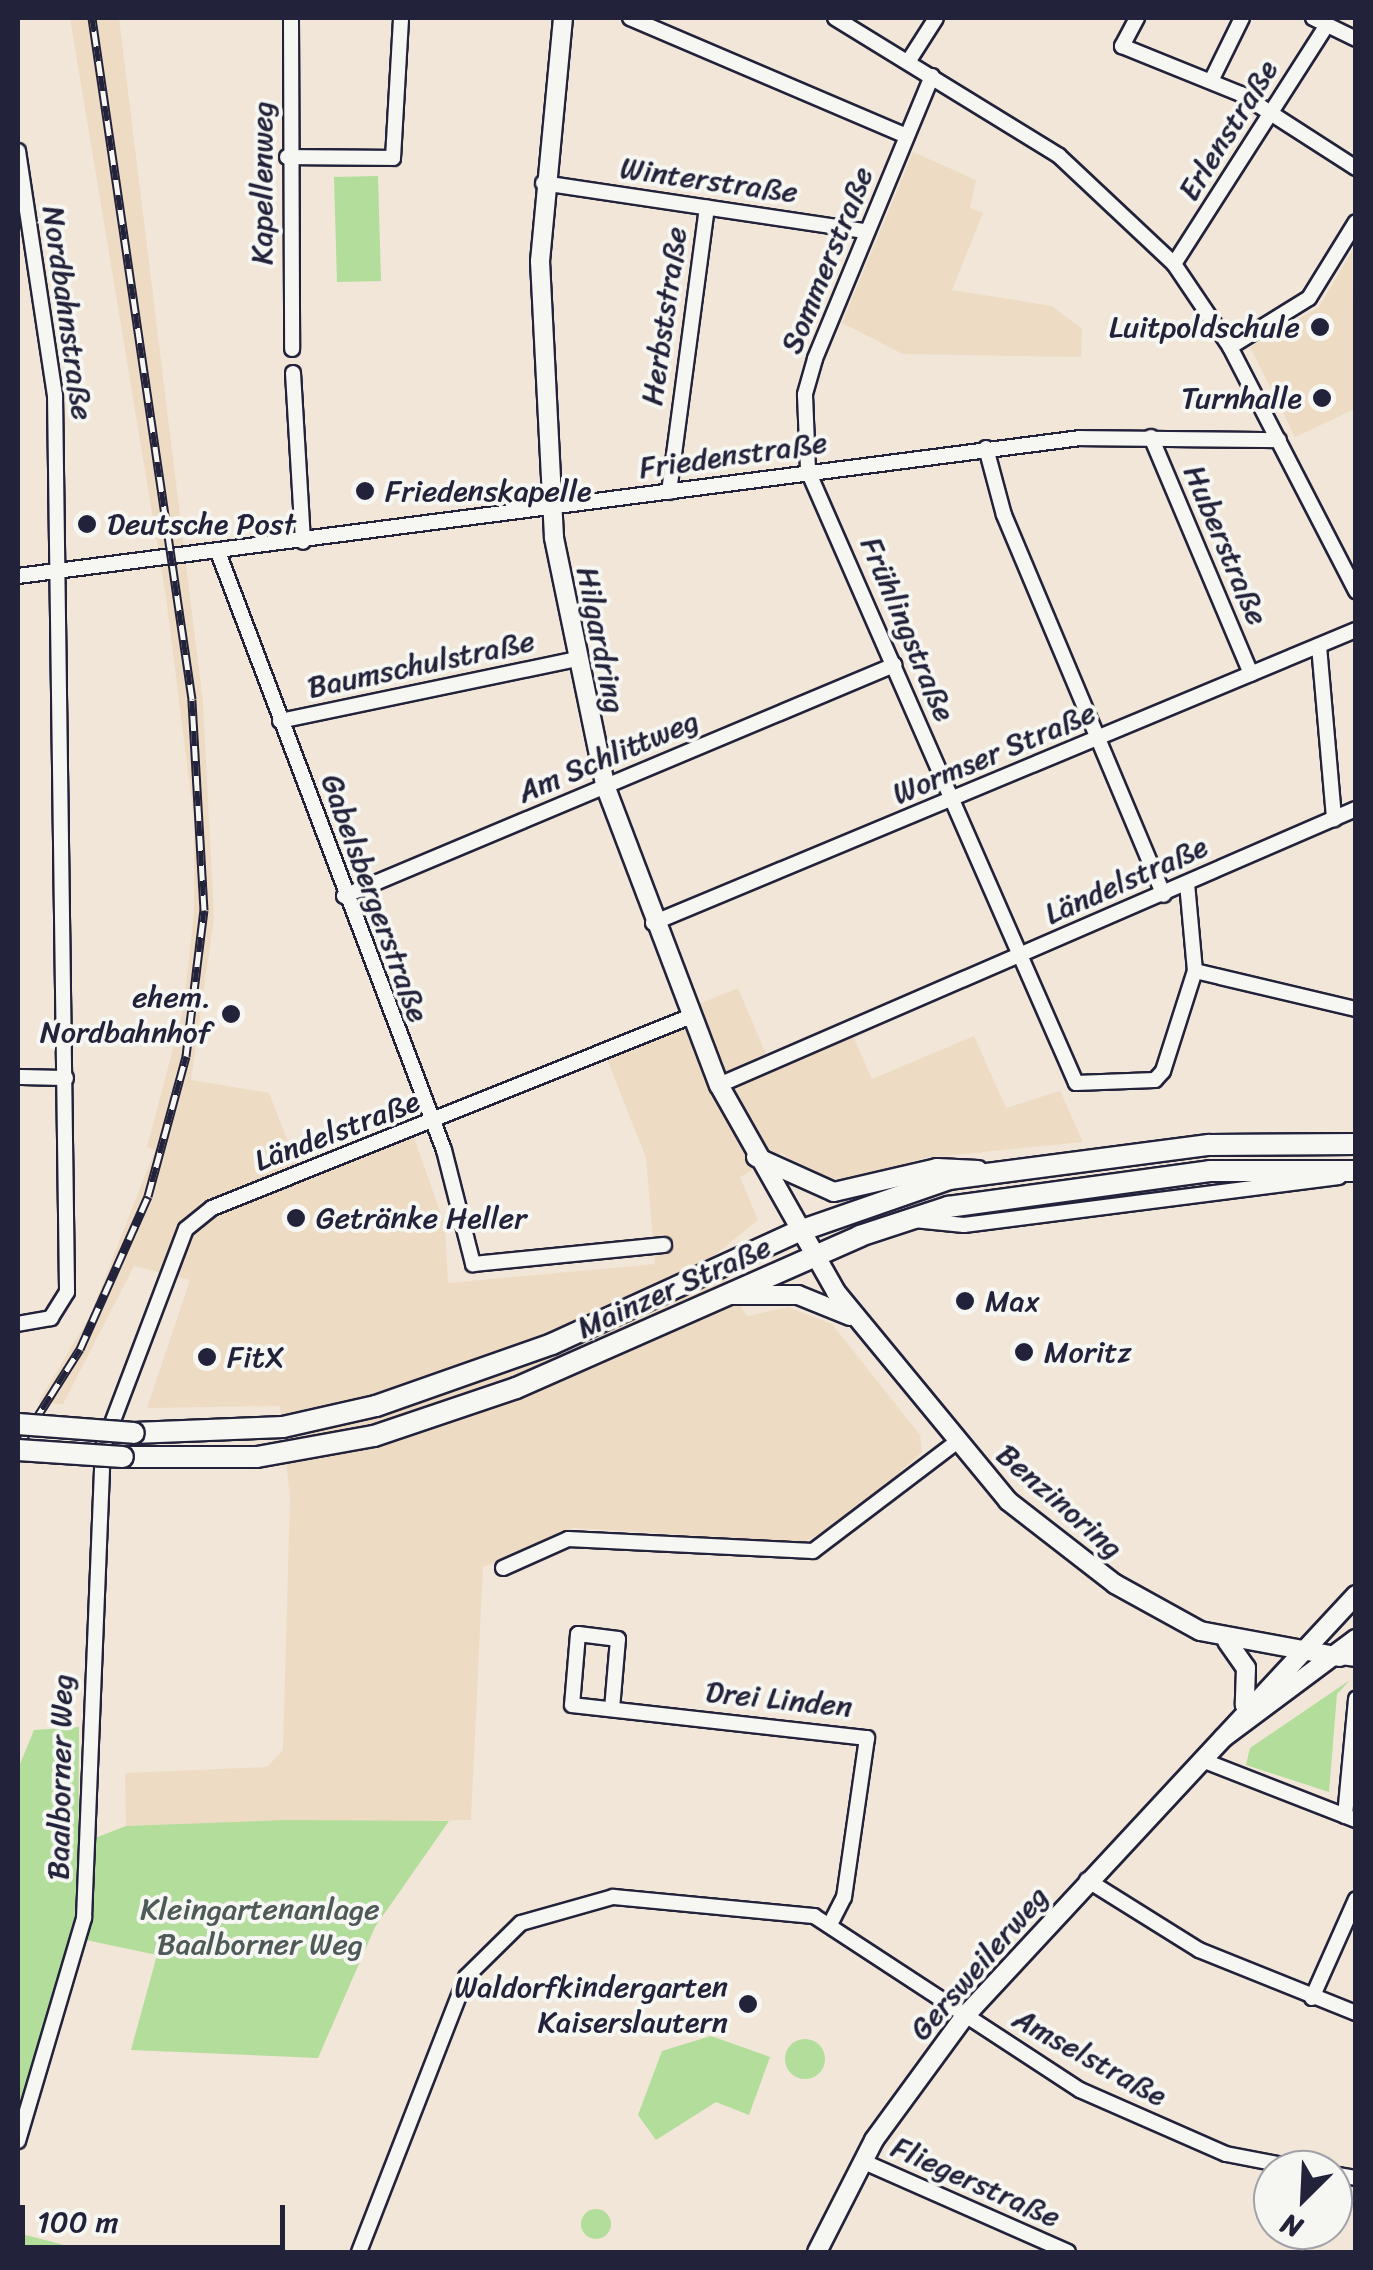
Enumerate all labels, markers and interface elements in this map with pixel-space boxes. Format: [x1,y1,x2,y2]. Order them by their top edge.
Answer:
street label: Erlenstraße [1171,53,1285,207]
street label: Kapellenweg [244,101,280,265]
street label: Winterstraße [618,150,800,210]
street label: Sommerstraße [773,161,881,359]
street label: Nordbahnstraße [35,204,101,422]
street label: Herbststraße [634,224,694,408]
place label: Luitpoldschule [1109,309,1300,345]
marker: Luitpoldschule [1309,316,1331,338]
place label: Turnhalle [1181,380,1302,416]
marker: Turnhalle [1311,387,1333,409]
street label: Friedenstraße [637,424,829,486]
street label: Huberstraße [1176,460,1276,630]
place label: Friedenskapelle [385,473,592,509]
marker: Friedenskapelle [354,480,376,502]
place label: Deutsche Post [107,506,297,542]
marker: Deutsche Post [76,513,98,535]
street label: Frühlingstraße [853,532,963,726]
street label: Hilgardring [569,564,633,716]
street label: Baumschulstraße [304,622,538,706]
street label: Wormser Straße [887,694,1101,812]
street label: Am Schlittweg [512,702,704,810]
street label: Gabelsbergerstraße [313,769,437,1027]
street label: Ländelstraße [1039,828,1213,932]
place label: ehem. Nordbahnhof [40,979,211,1050]
marker: ehem. Nordbahnhof [220,1003,242,1025]
street label: Ländelstraße [249,1083,425,1179]
place label: Getränke Heller [316,1200,527,1236]
marker: Getränke Heller [285,1207,307,1229]
street label: Mainzer Straße [572,1228,776,1346]
place label: Max [985,1283,1040,1319]
marker: Max [954,1290,976,1312]
place label: Moritz [1044,1334,1132,1370]
place label: FitX [227,1339,285,1375]
marker: Moritz [1013,1341,1035,1363]
marker: FitX [196,1346,218,1368]
street label: Benzinoring [989,1436,1131,1566]
street label: Drei Linden [704,1673,854,1725]
street label: Baalborner Weg [40,1674,80,1880]
street label: Gersweilerweg [902,1879,1056,2047]
park label: Kleingartenanlage Baalborner Weg [140,1891,380,1962]
place label: Waldorfkindergarten Kaiserslautern [454,1969,728,2040]
marker: Waldorfkindergarten Kaiserslautern [737,1993,759,2015]
street label: Amselstraße [1007,2000,1173,2114]
street label: Fliegerstraße [886,2129,1066,2235]
north arrow [1253,2150,1353,2250]
scale bar [25,2185,290,2247]
text: 100 m [37,2195,119,2249]
text: N [1273,2200,1310,2252]

